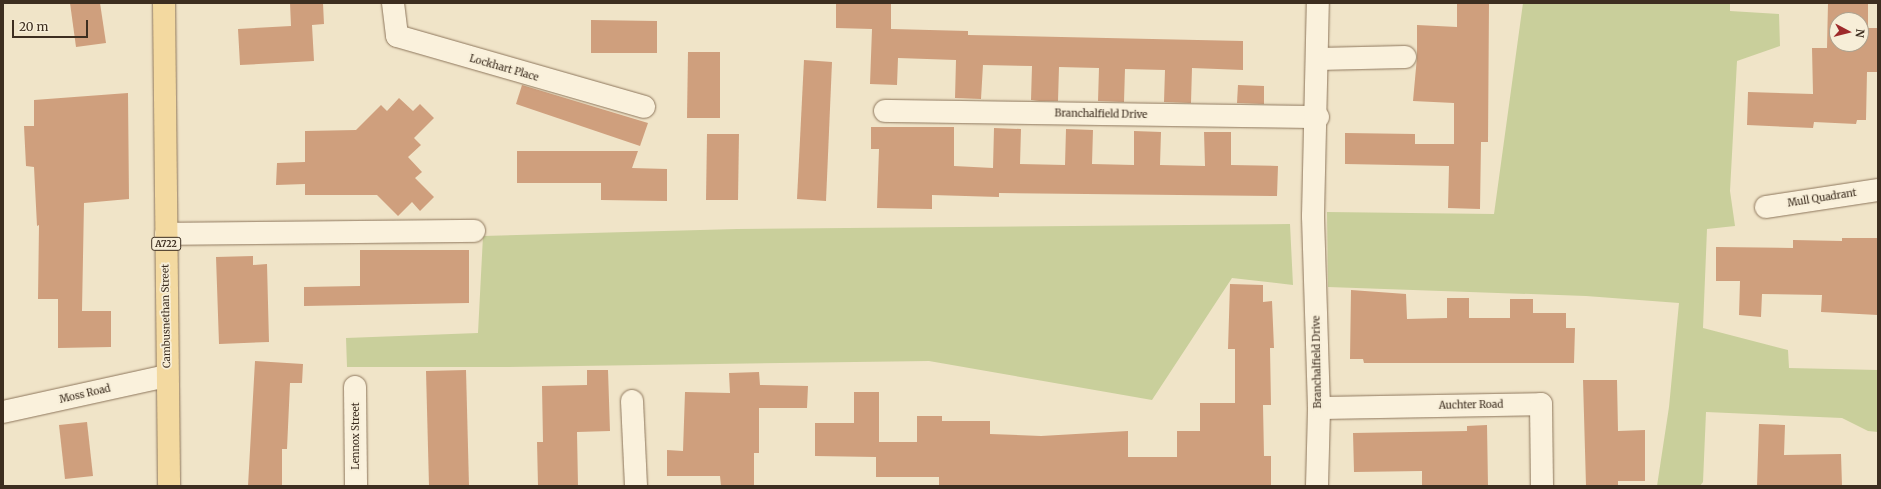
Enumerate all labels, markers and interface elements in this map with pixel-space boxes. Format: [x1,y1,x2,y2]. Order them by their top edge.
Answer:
scale bar [14,12,90,38]
north arrow [1829,12,1869,52]
text: 20 m [19,19,48,34]
text: N [1852,28,1867,39]
street label: Lockhart Place [468,52,540,84]
street label: Branchalfield Drive [1054,107,1148,121]
street label: Mull Quadrant [1787,187,1857,209]
road number: A722 [151,237,181,251]
street label: Cambusnethan Street [159,264,173,368]
street label: Branchalfield Drive [1310,315,1324,409]
street label: Moss Road [58,382,112,406]
street label: Auchter Road [1439,398,1503,412]
street label: Lennox Street [350,402,362,470]

